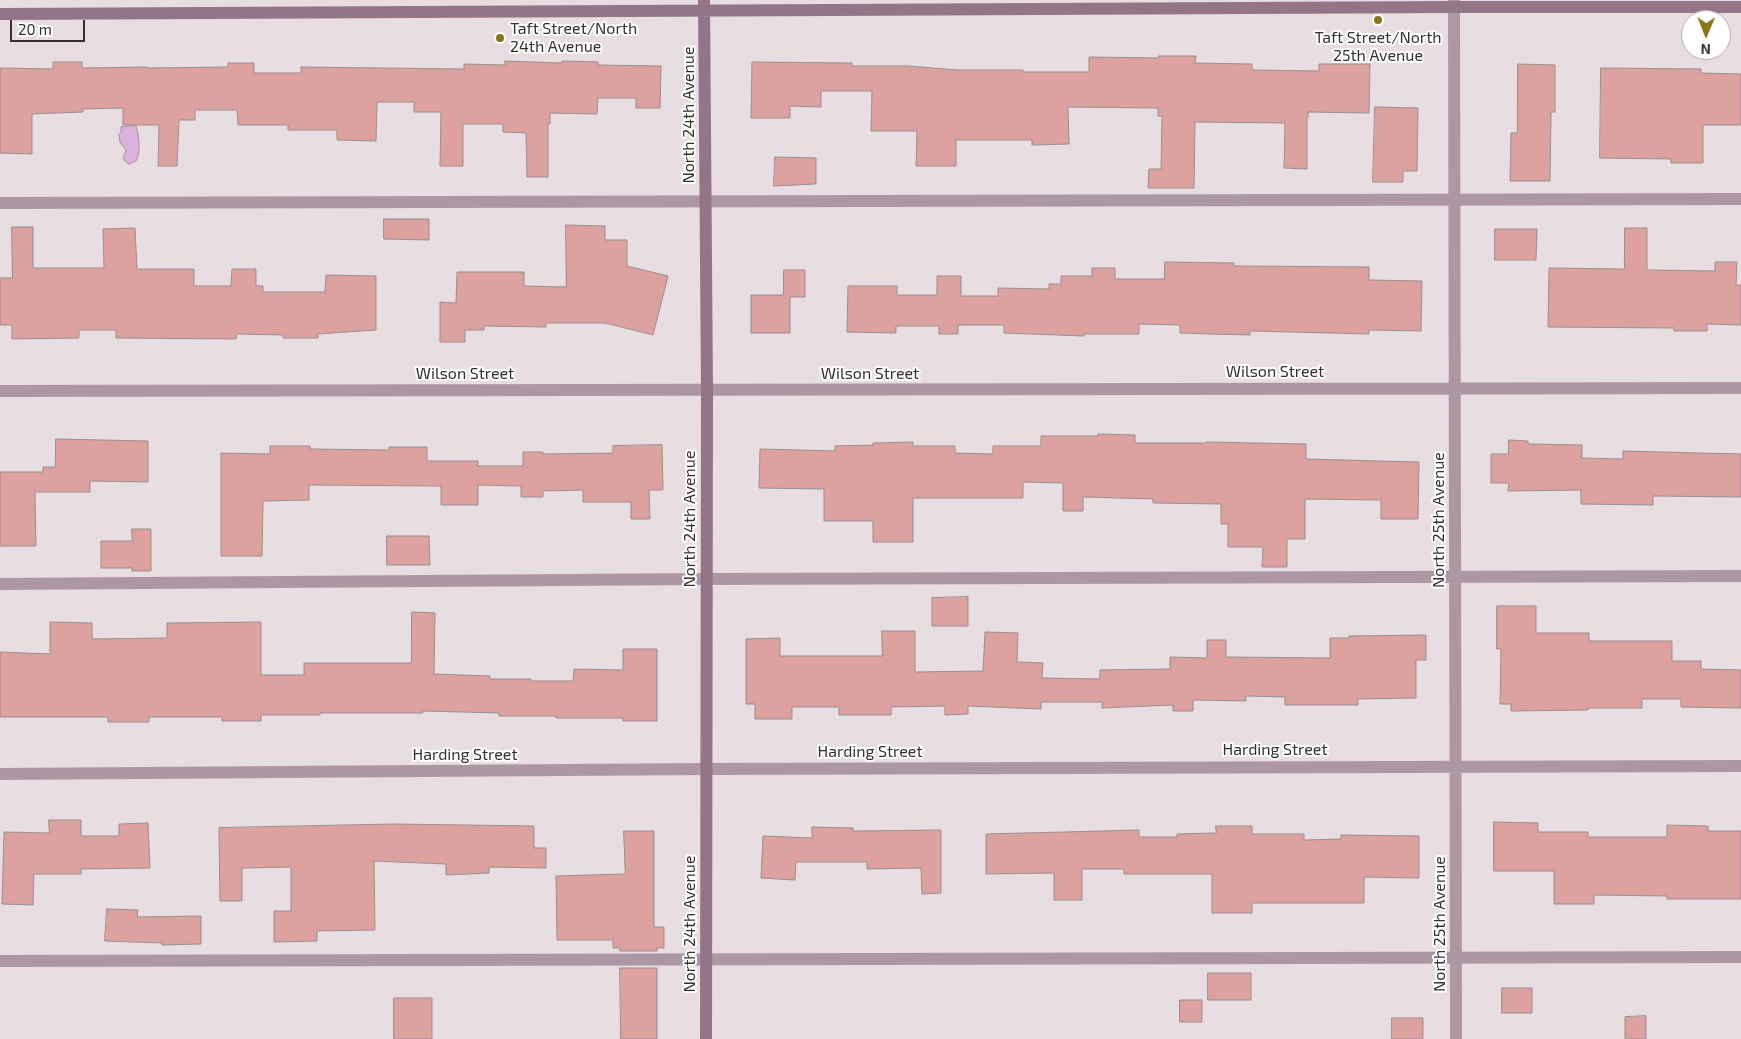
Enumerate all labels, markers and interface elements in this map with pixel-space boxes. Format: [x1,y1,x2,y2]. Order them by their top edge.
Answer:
scale bar [12,10,88,42]
north arrow [1681,10,1731,60]
marker: Taft Street/North 25th Avenue [1372,14,1384,26]
place label: Taft Street/North 24th Avenue [510,19,637,57]
text: 20 m [18,20,52,38]
place label: Taft Street/North 25th Avenue [1314,28,1442,66]
marker: Taft Street/North 24th Avenue [494,32,506,44]
text: N [1701,41,1711,58]
street label: North 24th Avenue [679,46,699,184]
street label: Wilson Street [1226,362,1324,382]
street label: Wilson Street [416,364,514,384]
street label: Wilson Street [821,364,919,384]
street label: North 24th Avenue [680,450,700,588]
street label: North 25th Avenue [1429,452,1449,588]
street label: Harding Street [1222,740,1328,760]
street label: Harding Street [817,742,923,762]
street label: Harding Street [412,745,518,765]
street label: North 24th Avenue [680,855,700,993]
street label: North 25th Avenue [1430,856,1450,992]

